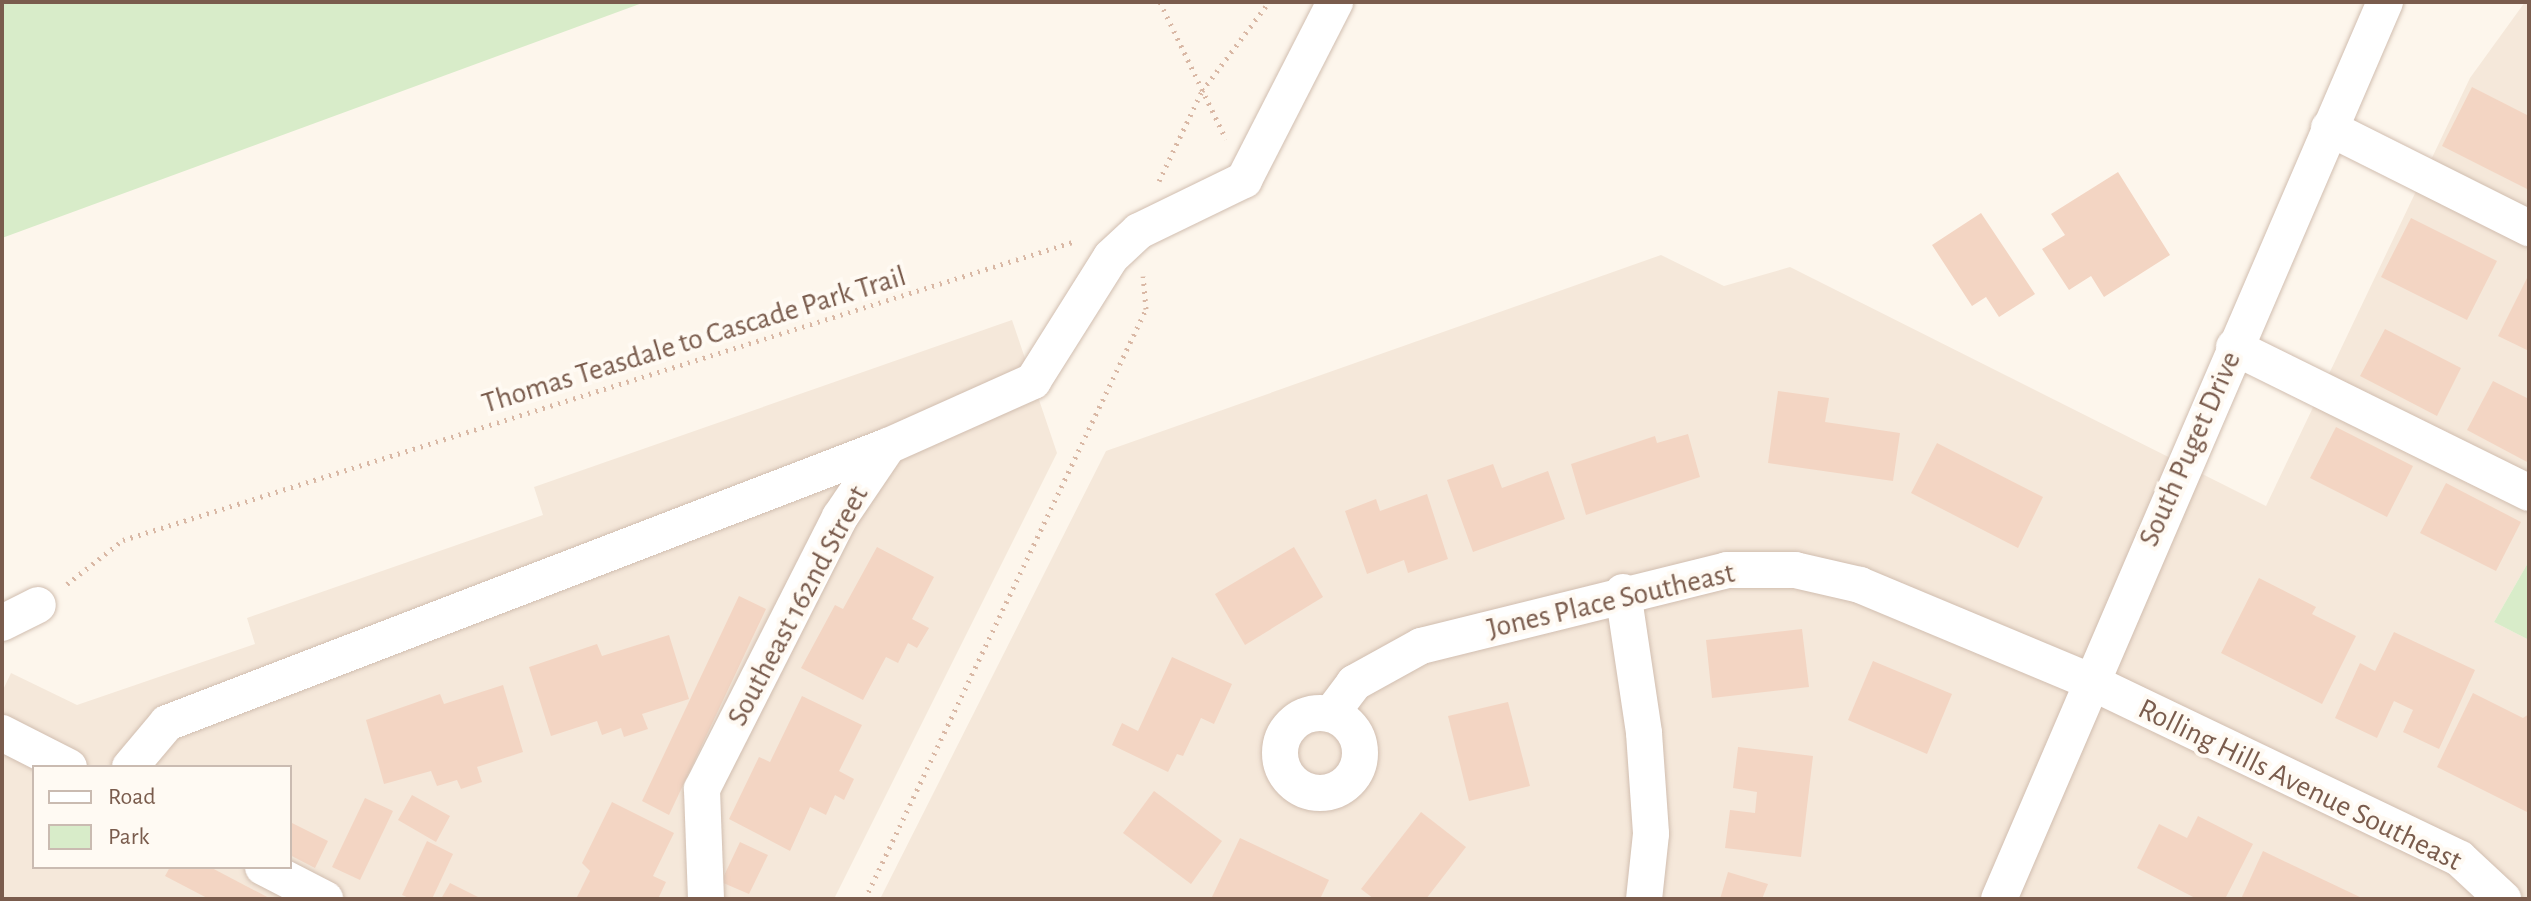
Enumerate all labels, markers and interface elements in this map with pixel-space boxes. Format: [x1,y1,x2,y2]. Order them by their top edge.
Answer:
street label: Thomas Teasdale to Cascade Park Trail [478,258,910,422]
street label: South Puget Drive [2131,346,2249,552]
street label: Southeast 162nd Street [719,480,877,732]
street label: Jones Place Southeast [1484,555,1738,647]
street label: Rolling Hills Avenue Southeast [2132,691,2468,879]
legend [32,765,292,869]
text: Road [108,785,156,809]
text: Park [108,825,149,849]

